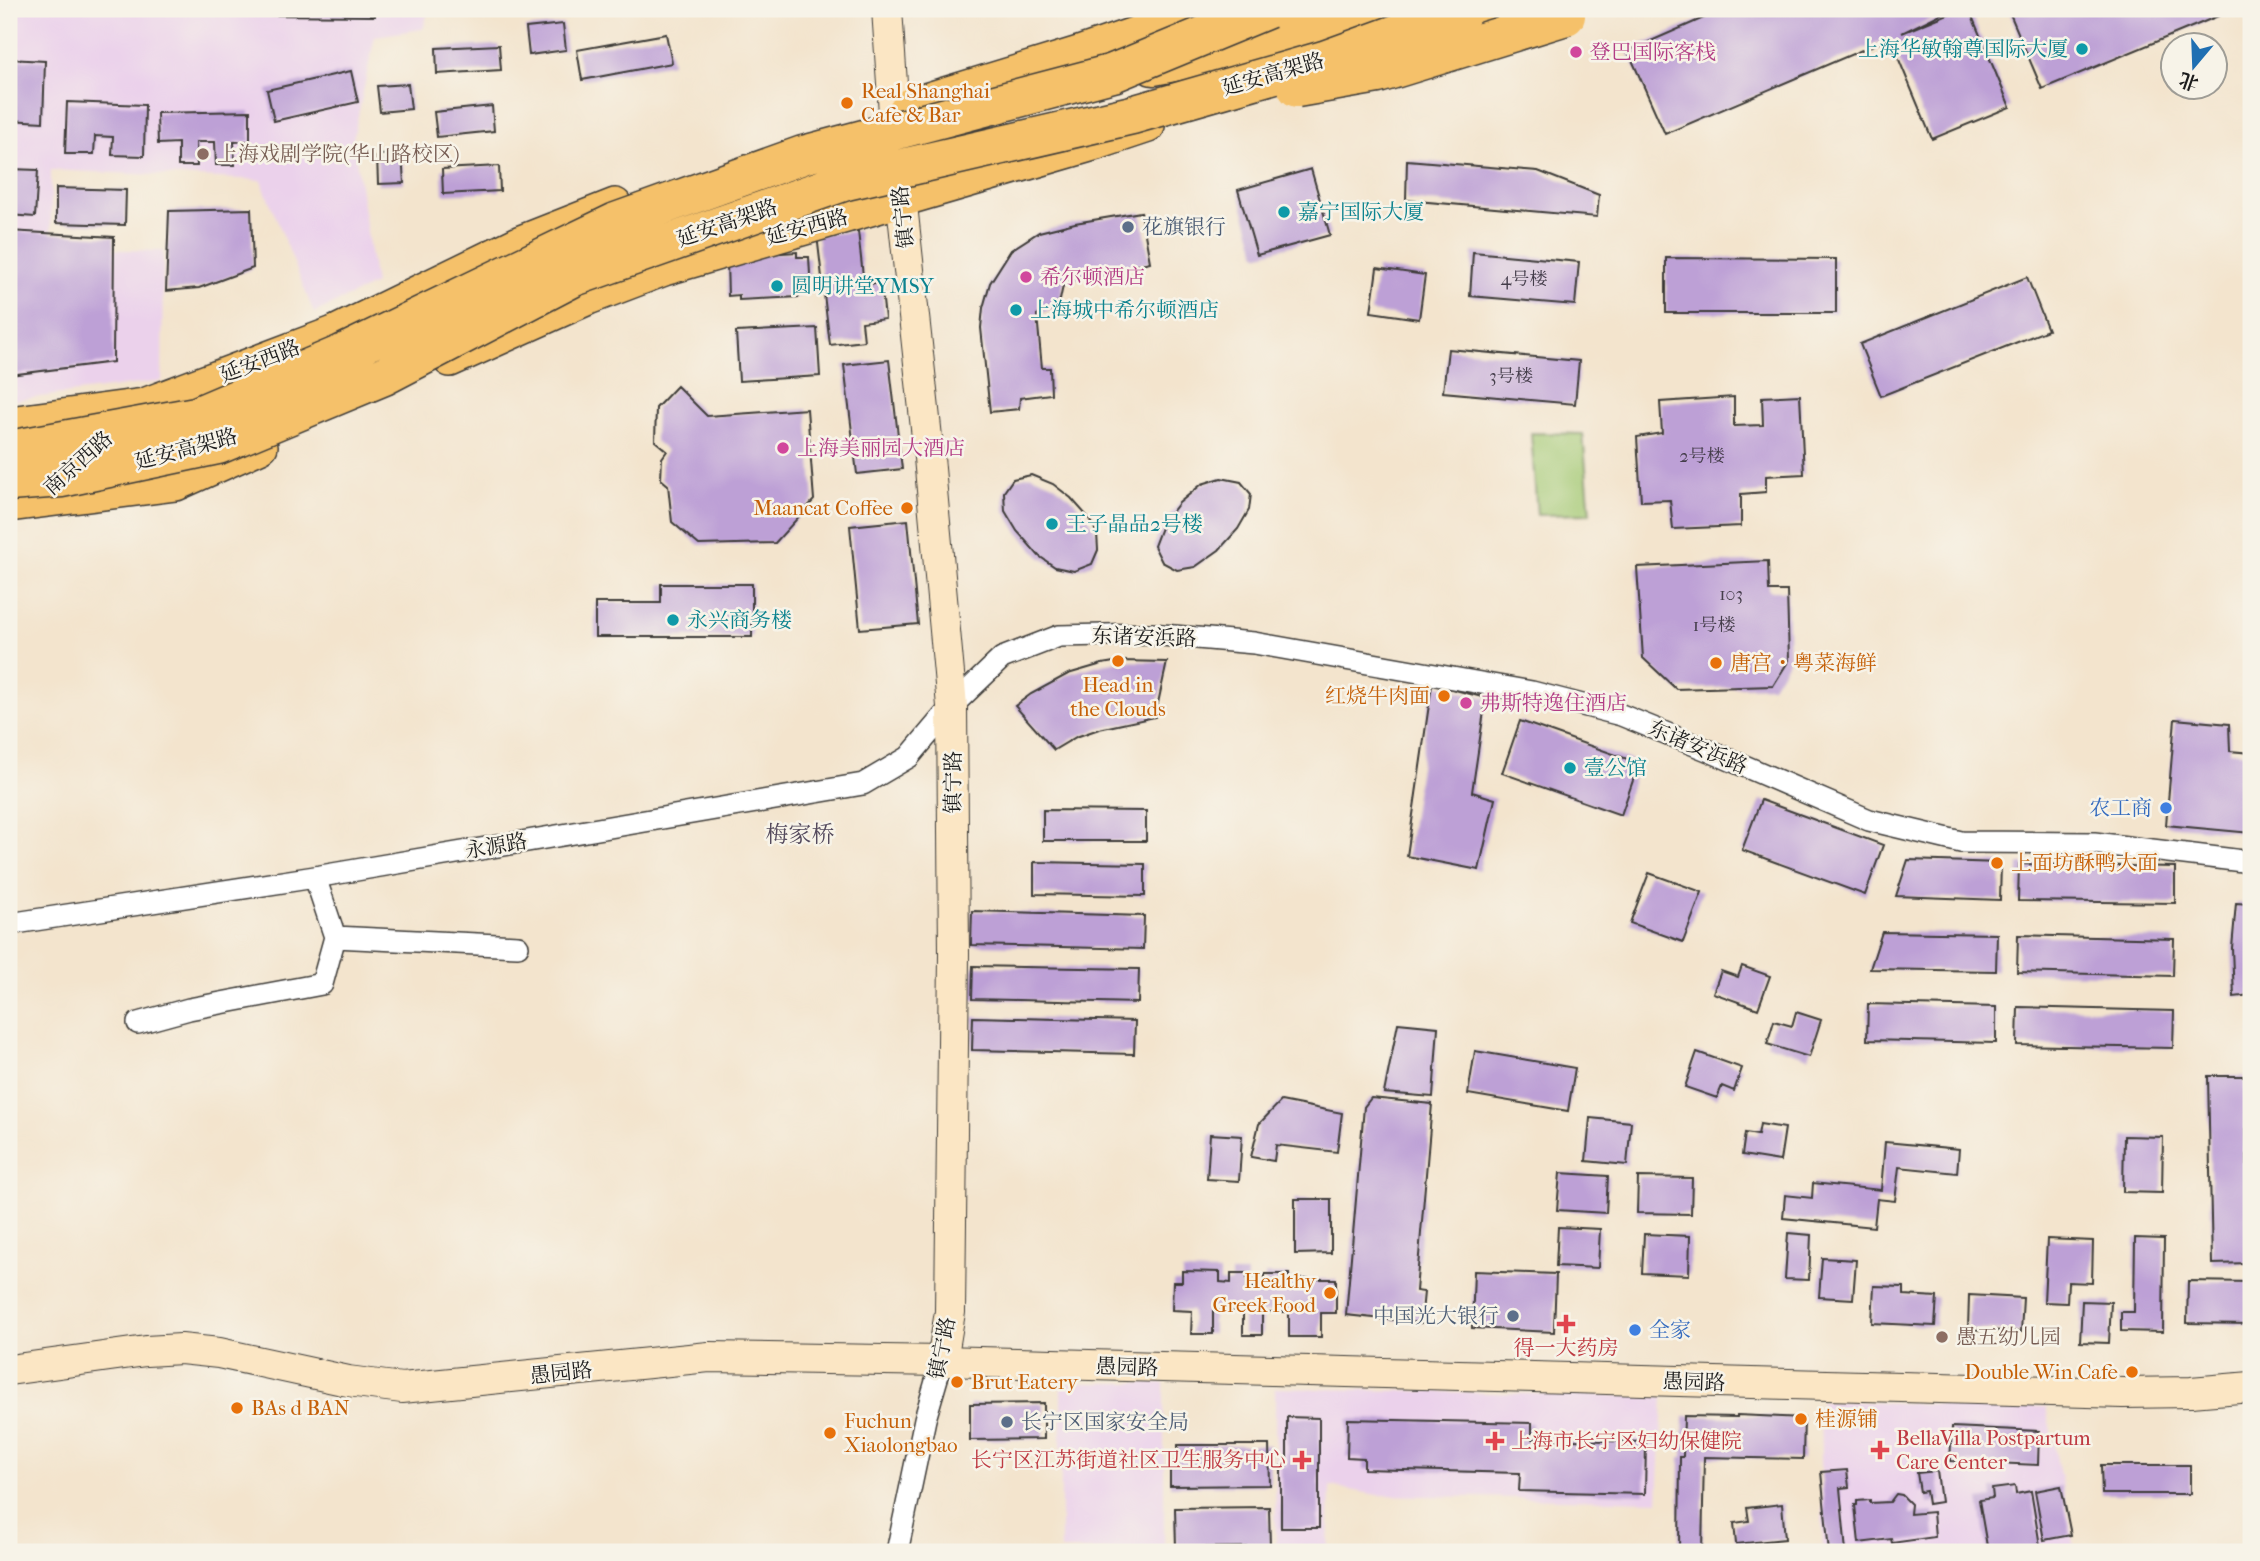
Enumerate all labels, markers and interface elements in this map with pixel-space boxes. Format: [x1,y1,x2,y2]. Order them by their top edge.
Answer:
north arrow [2158,32,2228,102]
place label: 上海华敏翰尊国际大厦 [1858,37,2068,61]
place label: 登巴国际客栈 [1590,40,1716,64]
marker: 上海华敏翰尊国际大厦 [2074,41,2090,57]
marker: 登巴国际客栈 [1568,44,1584,60]
street label: 延安高架路 [1219,48,1327,100]
text: 北 [2176,68,2201,95]
place label: Real Shanghai Cafe & Bar [861,79,990,127]
marker: Real Shanghai Cafe & Bar [839,95,855,111]
place label: 上海戏剧学院(华山路校区) [217,142,460,166]
marker: 上海戏剧学院(华山路校区) [195,146,211,162]
street label: 镇宁路 [888,184,918,250]
street label: 延安高架路 [673,195,781,251]
place label: 嘉宁国际大厦 [1298,200,1424,224]
marker: 嘉宁国际大厦 [1276,204,1292,220]
street label: 延安西路 [763,205,851,249]
place label: 花旗银行 [1142,215,1226,239]
marker: 花旗银行 [1120,219,1136,235]
place label: 希尔顿酒店 [1040,265,1145,289]
marker: 希尔顿酒店 [1018,269,1034,285]
house number: 4号楼 [1501,269,1547,290]
place label: 圆明讲堂YMSY [791,274,935,298]
marker: 圆明讲堂YMSY [769,278,785,294]
place label: 上海城中希尔顿酒店 [1030,298,1219,322]
marker: 上海城中希尔顿酒店 [1008,302,1024,318]
street label: 延安西路 [216,335,304,387]
house number: 3号楼 [1489,366,1533,387]
street label: 延安高架路 [132,424,240,474]
street label: 南京西路 [39,426,117,500]
place label: 上海美丽园大酒店 [797,436,965,460]
marker: 上海美丽园大酒店 [775,440,791,456]
house number: 2号楼 [1679,446,1725,467]
place label: Maancat Coffee [753,496,893,520]
marker: Maancat Coffee [899,500,915,516]
place label: 王子晶品2号楼 [1066,512,1203,536]
marker: 王子晶品2号楼 [1044,516,1060,532]
house number: 103 [1719,584,1743,605]
place label: 永兴商务楼 [687,608,792,632]
marker: 永兴商务楼 [665,612,681,628]
house number: 1号楼 [1693,615,1735,636]
street label: 东诸安浜路 [1091,623,1197,651]
place label: 唐宫・粤菜海鲜 [1730,651,1877,675]
marker: Head in the Clouds [1110,653,1126,669]
marker: 唐宫・粤菜海鲜 [1708,655,1724,671]
place label: Head in the Clouds [1070,673,1166,721]
place label: 红烧牛肉面 [1325,684,1430,708]
marker: 红烧牛肉面 [1436,688,1452,704]
place label: 弗斯特逸住酒店 [1480,691,1627,715]
marker: 弗斯特逸住酒店 [1458,695,1474,711]
street label: 东诸安浜路 [1645,715,1751,779]
street label: 镇宁路 [941,751,965,814]
place label: 壹公馆 [1584,756,1647,780]
marker: 壹公馆 [1562,760,1578,776]
place label: 农工商 [2089,796,2152,820]
marker: 农工商 [2158,800,2174,816]
district label: 梅家桥 [766,821,835,848]
street label: 永源路 [463,829,529,863]
place label: 上面坊酥鸭大面 [2011,851,2158,875]
marker: 上面坊酥鸭大面 [1989,855,2005,871]
place label: Healthy Greek Food [1212,1269,1317,1317]
marker: Healthy Greek Food [1322,1285,1338,1301]
place label: 中国光大银行 [1373,1304,1499,1328]
marker: 中国光大银行 [1505,1308,1521,1324]
street label: 镇宁路 [924,1315,960,1381]
marker: 得一大药房 [1558,1316,1574,1332]
place label: 全家 [1649,1318,1691,1342]
marker: 全家 [1627,1322,1643,1338]
place label: 愚五幼儿园 [1956,1325,2061,1349]
marker: 愚五幼儿园 [1934,1329,1950,1345]
place label: 得一大药房 [1514,1336,1619,1360]
street label: 愚园路 [1095,1354,1159,1380]
street label: 愚园路 [528,1358,594,1388]
place label: Double Win Cafe [1964,1360,2118,1384]
marker: Double Win Cafe [2124,1364,2140,1380]
street label: 愚园路 [1662,1369,1726,1395]
place label: Brut Eatery [971,1370,1079,1394]
marker: Brut Eatery [949,1374,965,1390]
place label: BAs d BAN [251,1396,350,1420]
marker: BAs d BAN [229,1400,245,1416]
place label: 桂源铺 [1815,1407,1878,1431]
place label: Fuchun Xiaolongbao [844,1409,958,1457]
place label: 长宁区国家安全局 [1021,1410,1189,1434]
marker: 桂源铺 [1793,1411,1809,1427]
marker: 长宁区国家安全局 [999,1414,1015,1430]
marker: Fuchun Xiaolongbao [822,1425,838,1441]
place label: BellaVilla Postpartum Care Center [1896,1426,2091,1474]
place label: 上海市长宁区妇幼保健院 [1511,1429,1742,1453]
marker: 上海市长宁区妇幼保健院 [1485,1431,1505,1451]
marker: BellaVilla Postpartum Care Center [1870,1440,1890,1460]
place label: 长宁区江苏街道社区卫生服务中心 [971,1448,1286,1472]
marker: 长宁区江苏街道社区卫生服务中心 [1292,1450,1312,1470]

